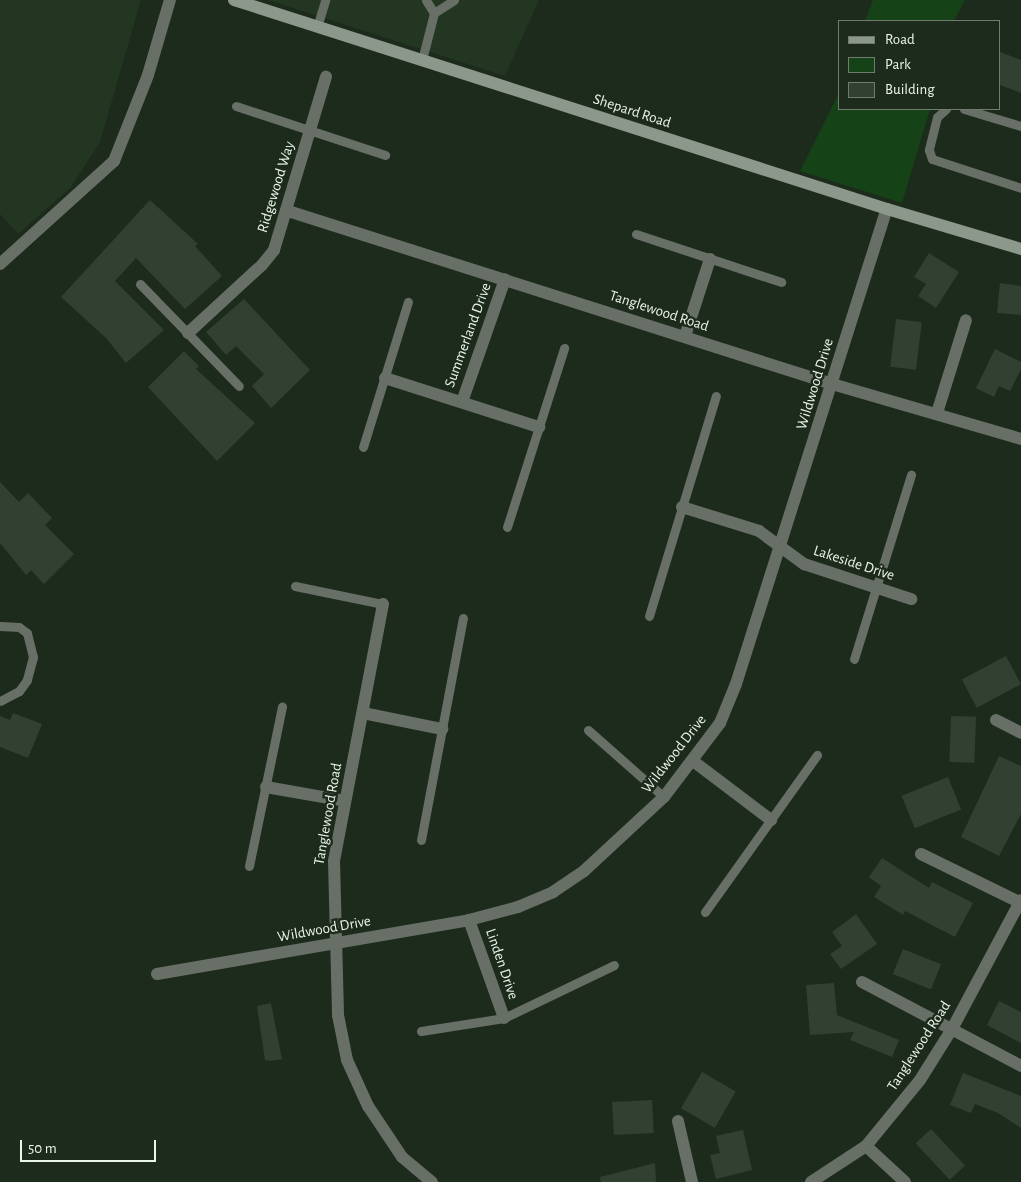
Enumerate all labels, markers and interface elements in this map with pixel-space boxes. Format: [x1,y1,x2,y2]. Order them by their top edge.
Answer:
legend [838,20,1001,110]
text: Road [885,32,915,47]
text: Park [885,57,911,72]
text: Building [885,82,935,97]
street label: Shepard Road [591,90,673,132]
street label: Ridgewood Way [254,139,298,235]
street label: Summerland Drive [441,280,495,390]
street label: Tanglewood Road [607,286,711,336]
street label: Wildwood Drive [793,336,837,432]
street label: Lakeside Drive [811,541,897,585]
street label: Wildwood Drive [638,711,710,797]
street label: Tanglewood Road [310,761,346,867]
street label: Wildwood Drive [276,912,372,946]
street label: Linden Drive [481,926,523,1002]
street label: Tanglewood Road [883,998,955,1094]
scale bar [22,1130,159,1162]
text: 50 m [28,1141,57,1156]

